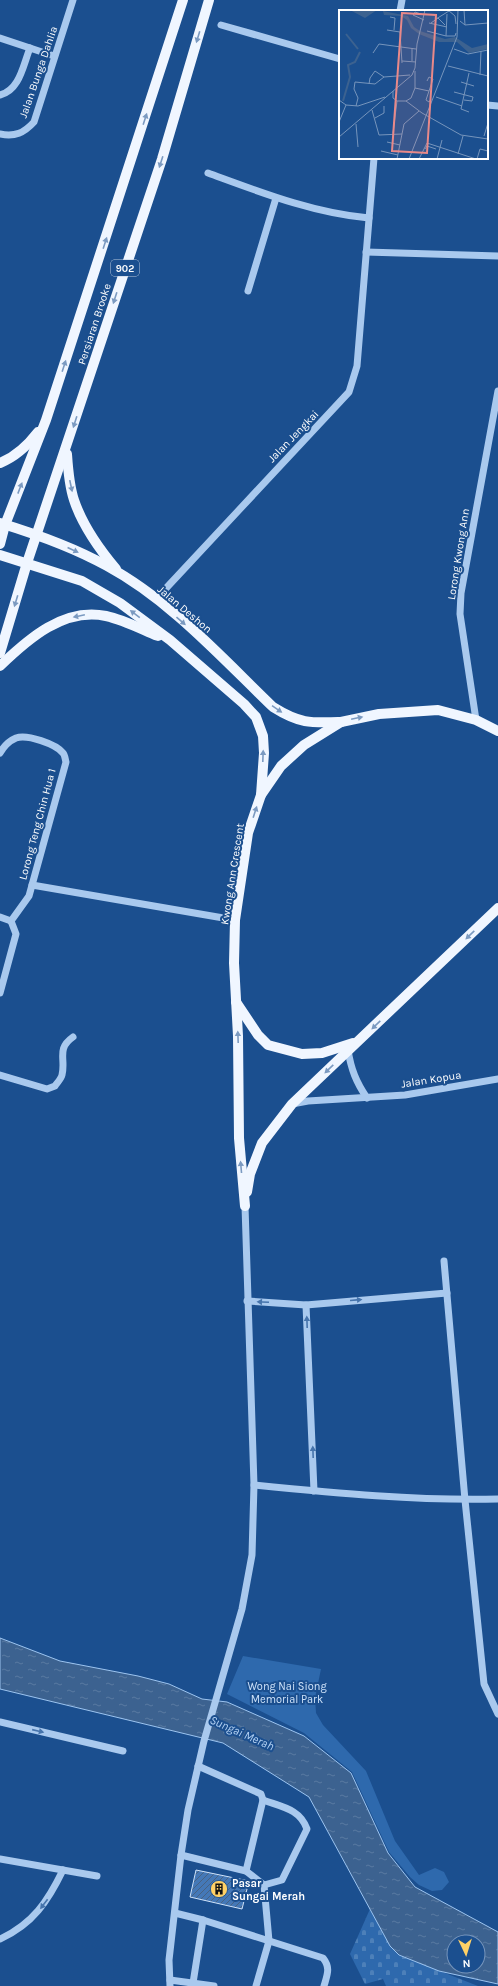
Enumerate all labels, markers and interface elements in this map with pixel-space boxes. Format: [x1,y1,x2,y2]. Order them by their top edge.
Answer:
inset map [339,10,488,159]
street label: Jalan Bunga Dahlia [17,25,60,120]
one-way arrow [195,32,201,44]
one-way arrow [142,113,148,125]
one-way arrow [157,156,163,168]
one-way arrow [102,236,108,248]
road number: 902 [111,260,139,276]
street label: Persiaran Brooke [75,281,114,366]
one-way arrow [112,293,118,305]
one-way arrow [61,360,67,372]
street label: Jalan Jengkai [265,408,321,465]
one-way arrow [72,416,78,428]
one-way arrow [68,480,74,493]
one-way arrow [17,482,23,494]
street label: Lorong Kwong Ann [445,507,472,601]
one-way arrow [67,547,79,553]
street label: Jalan Deshon [155,583,214,636]
one-way arrow [13,595,19,607]
one-way arrow [129,609,140,618]
one-way arrow [73,613,85,619]
one-way arrow [176,616,187,625]
one-way arrow [271,705,282,713]
one-way arrow [351,715,363,721]
one-way arrow [260,750,267,762]
street label: Lorong Teng Chin Hua 1 [16,767,59,881]
one-way arrow [252,805,258,817]
street label: Kwong Ann Crescent [218,822,247,926]
one-way arrow [465,930,475,940]
one-way arrow [371,1020,381,1029]
one-way arrow [234,1031,241,1043]
one-way arrow [324,1064,334,1073]
street label: Jalan Kopua [400,1068,462,1091]
one-way arrow [238,1161,245,1173]
one-way arrow [350,1297,362,1304]
one-way arrow [256,1299,269,1305]
one-way arrow [304,1315,310,1328]
one-way arrow [309,1446,316,1458]
park label: Wong Nai Siong Memorial Park [247,1680,327,1706]
water label: Sungai Merah [208,1713,276,1753]
one-way arrow [32,1728,44,1734]
place label: Pasar Sungai Merah [232,1877,305,1903]
building icon: Pasar Sungai Merah [209,1879,229,1899]
one-way arrow [41,1899,49,1909]
north arrow [446,1934,486,1974]
text: N [462,1957,471,1970]

